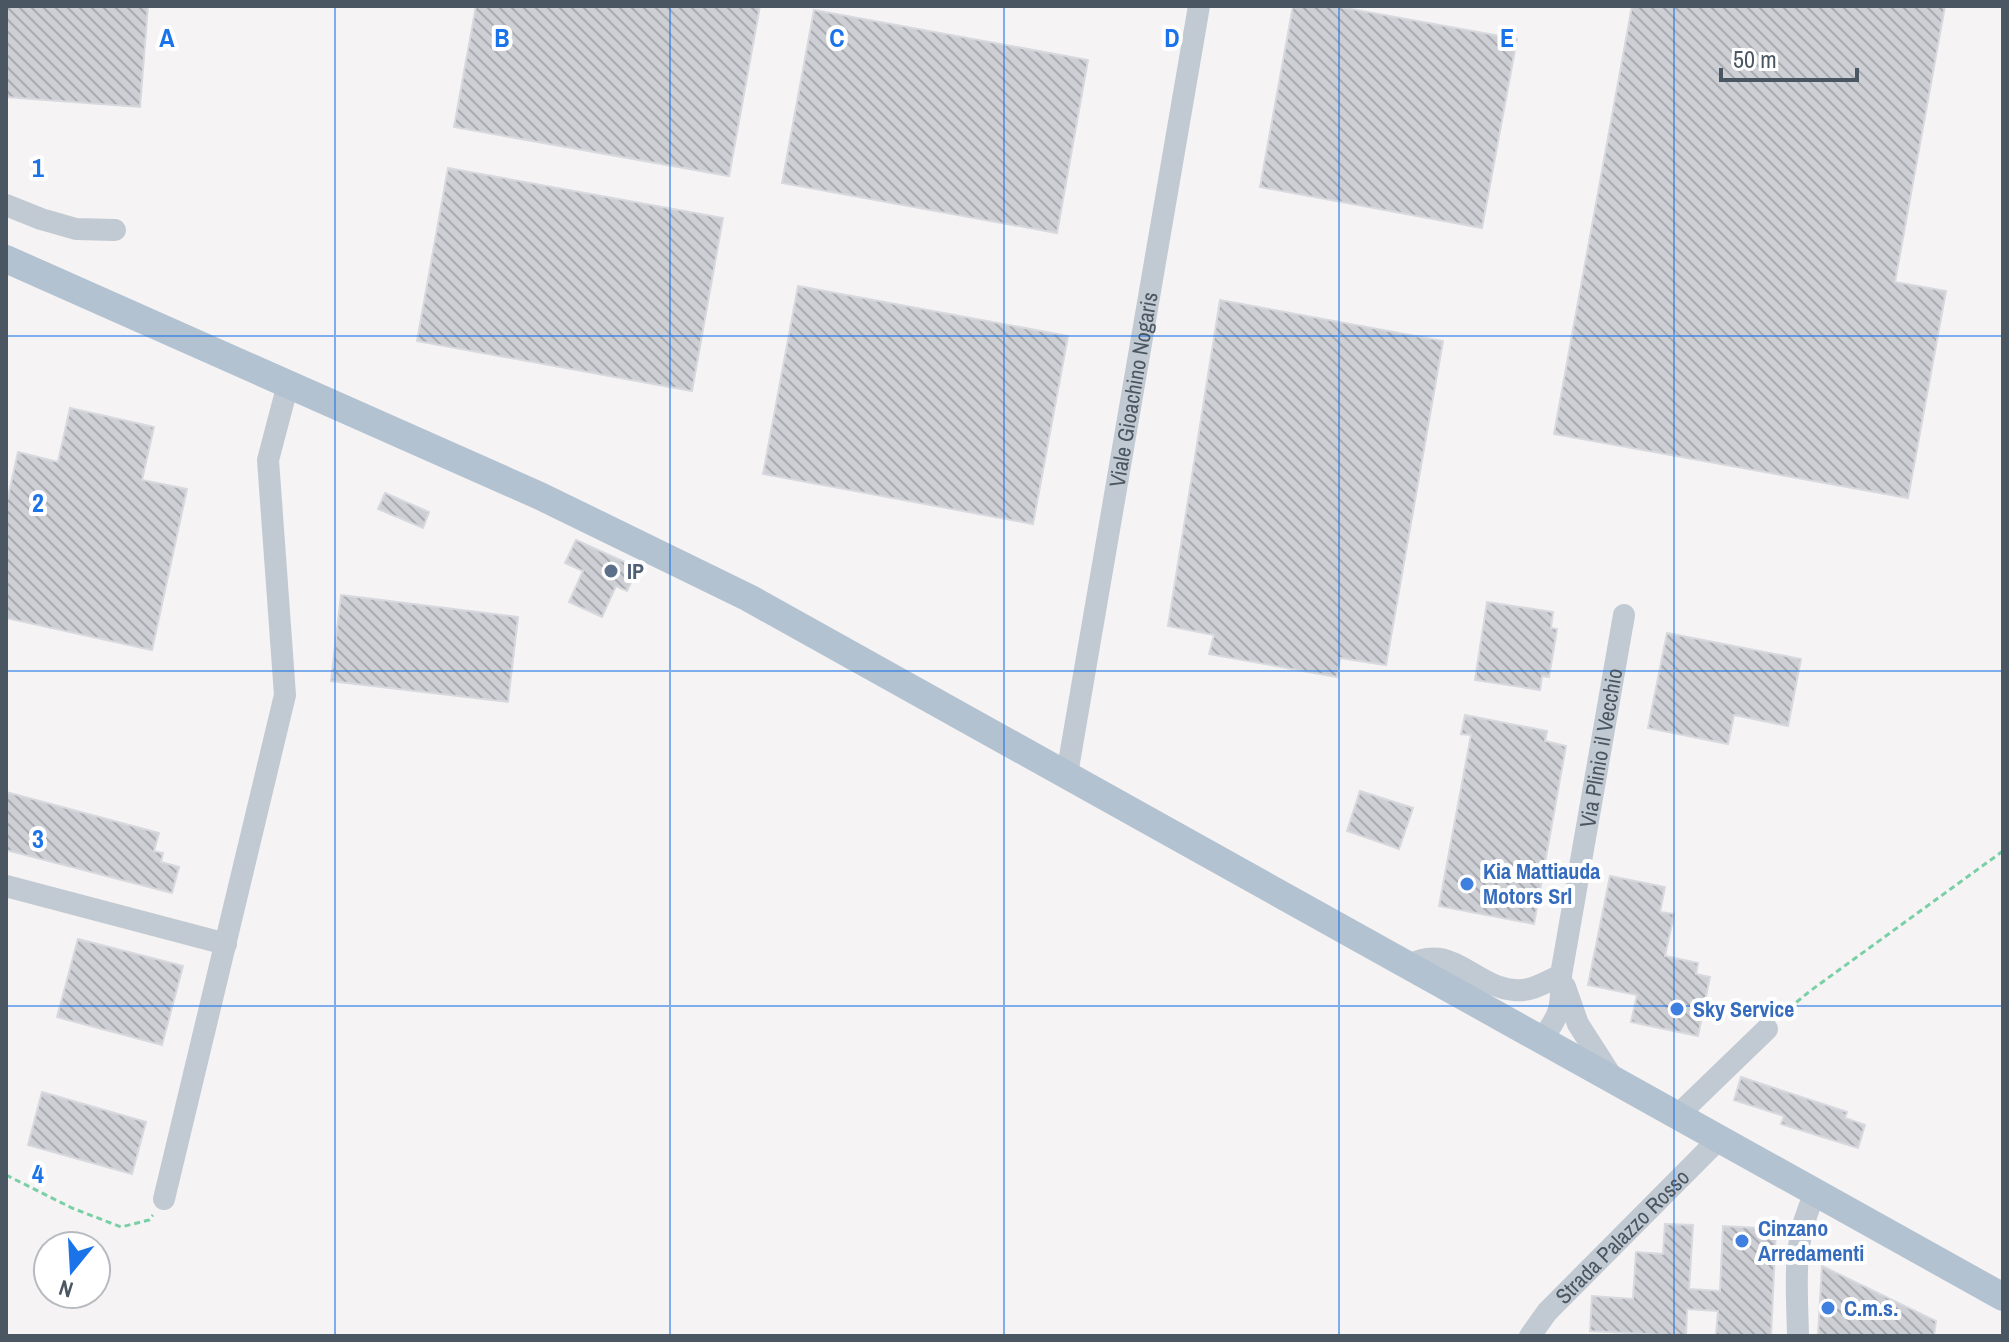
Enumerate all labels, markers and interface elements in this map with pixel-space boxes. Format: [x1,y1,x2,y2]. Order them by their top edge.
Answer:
text: A [159,20,175,55]
text: B [494,20,510,55]
text: C [829,20,845,55]
text: D [1164,20,1180,55]
text: E [1500,20,1514,55]
scale bar [1721,32,1857,82]
text: 50 m [1733,43,1777,75]
text: 1 [32,150,44,185]
street label: Viale Gioachino Nogaris [1102,290,1165,490]
text: 2 [32,485,44,520]
place label: IP [627,556,644,586]
marker: IP [602,562,620,580]
street label: Via Plinio il Vecchio [1572,666,1629,830]
text: 3 [32,821,44,856]
place label: Kia Mattiauda Motors Srl [1483,856,1600,911]
marker: Kia Mattiauda Motors Srl [1458,875,1476,893]
place label: Sky Service [1693,994,1794,1024]
marker: Sky Service [1668,1000,1686,1018]
text: 4 [32,1156,44,1191]
street label: Strada Palazzo Rosso [1548,1162,1696,1310]
place label: Cinzano Arredamenti [1758,1213,1864,1268]
north arrow [32,1230,112,1310]
marker: Cinzano Arredamenti [1733,1232,1751,1250]
text: N [55,1273,77,1305]
place label: C.m.s. [1844,1293,1898,1323]
marker: C.m.s. [1819,1299,1837,1317]

